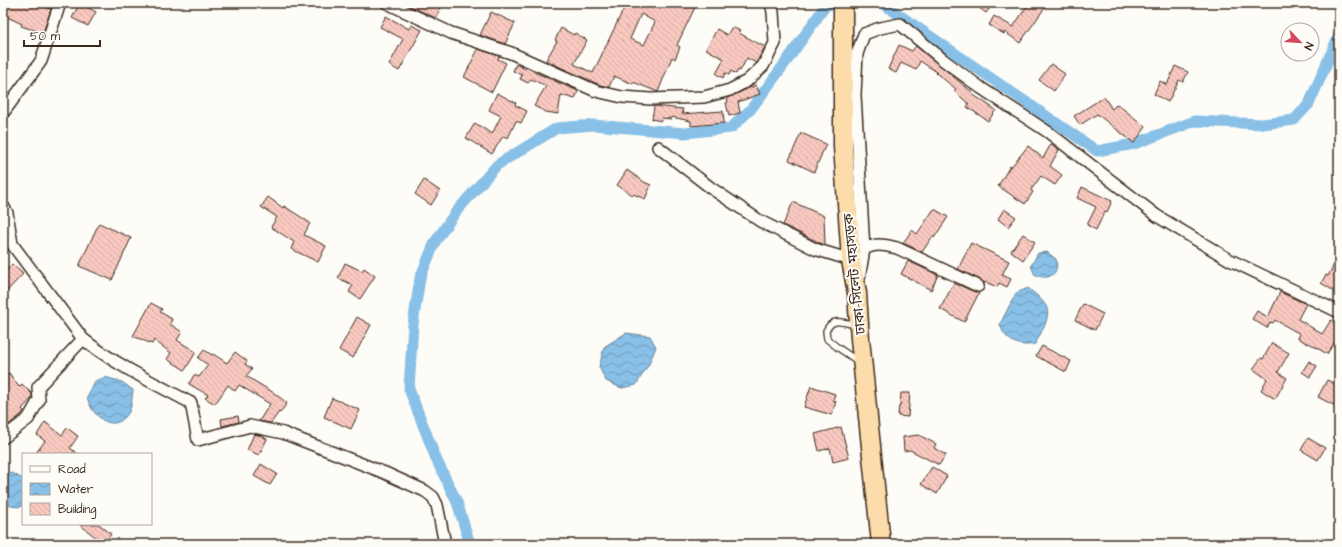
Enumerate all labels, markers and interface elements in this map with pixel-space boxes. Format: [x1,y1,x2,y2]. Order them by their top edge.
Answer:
scale bar [24,22,100,48]
north arrow [1280,22,1320,62]
text: 50 m [30,28,61,45]
text: N [1300,40,1317,52]
street label: ঢাকা-সিলেট মহাসড়ক [839,212,871,336]
legend [22,453,152,525]
text: Road [58,461,86,478]
text: Water [58,481,94,498]
text: Building [58,501,96,519]

